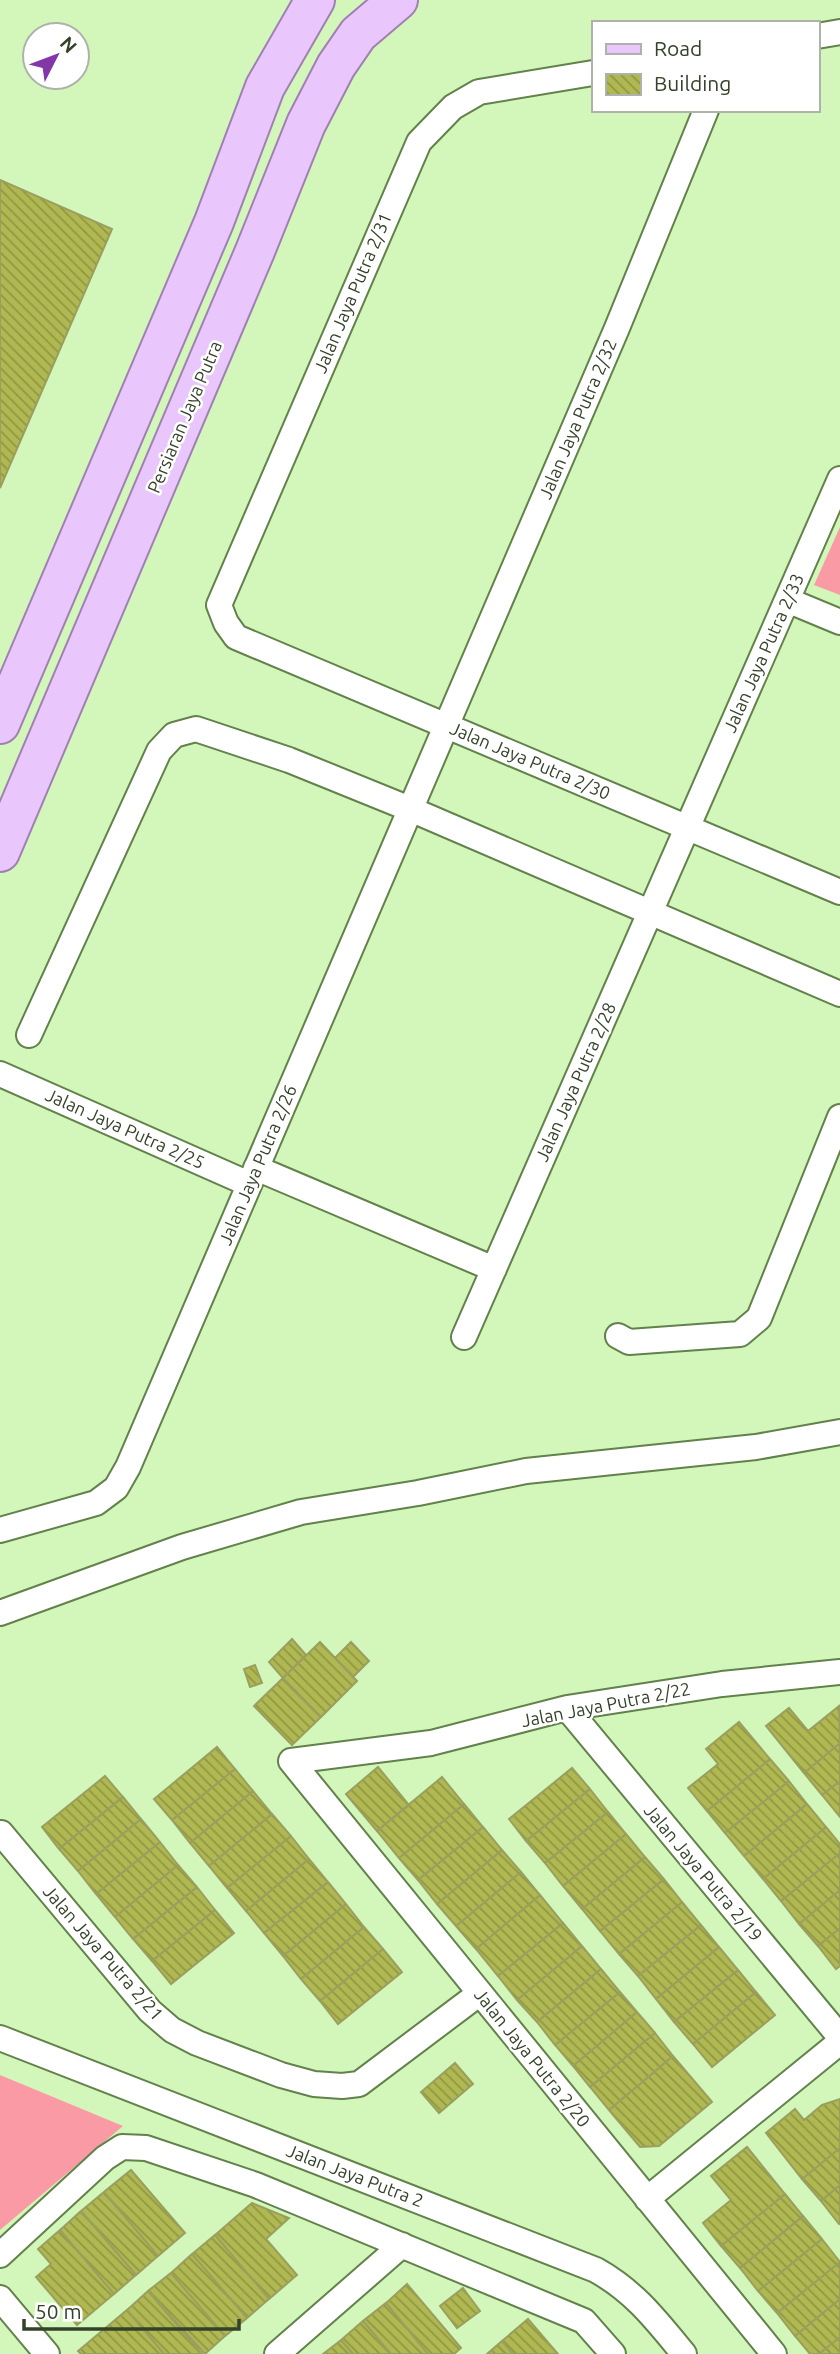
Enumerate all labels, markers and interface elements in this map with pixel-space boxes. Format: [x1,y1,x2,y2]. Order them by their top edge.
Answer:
north arrow [21,21,91,91]
legend [592,21,819,112]
text: N [56,32,82,57]
text: Road [654,36,702,60]
text: Building [654,71,731,95]
street label: Jalan Jaya Putra 2/31 [309,210,395,376]
street label: Jalan Jaya Putra 2/32 [534,336,620,502]
street label: Persiaran Jaya Putra [143,338,225,496]
street label: Jalan Jaya Putra 2/33 [719,570,807,735]
street label: Jalan Jaya Putra 2/30 [447,717,613,803]
street label: Jalan Jaya Putra 2/28 [531,999,619,1164]
street label: Jalan Jaya Putra 2/26 [214,1082,300,1248]
street label: Jalan Jaya Putra 2/25 [43,1084,208,1172]
street label: Jalan Jaya Putra 2/22 [519,1678,692,1730]
street label: Jalan Jaya Putra 2/19 [641,1800,767,1945]
street label: Jalan Jaya Putra 2/21 [40,1881,168,2024]
street label: Jalan Jaya Putra 2/20 [471,1984,595,2131]
street label: Jalan Jaya Putra 2 [284,2140,427,2210]
scale bar [24,2288,240,2332]
text: 50 m [35,2299,82,2323]

